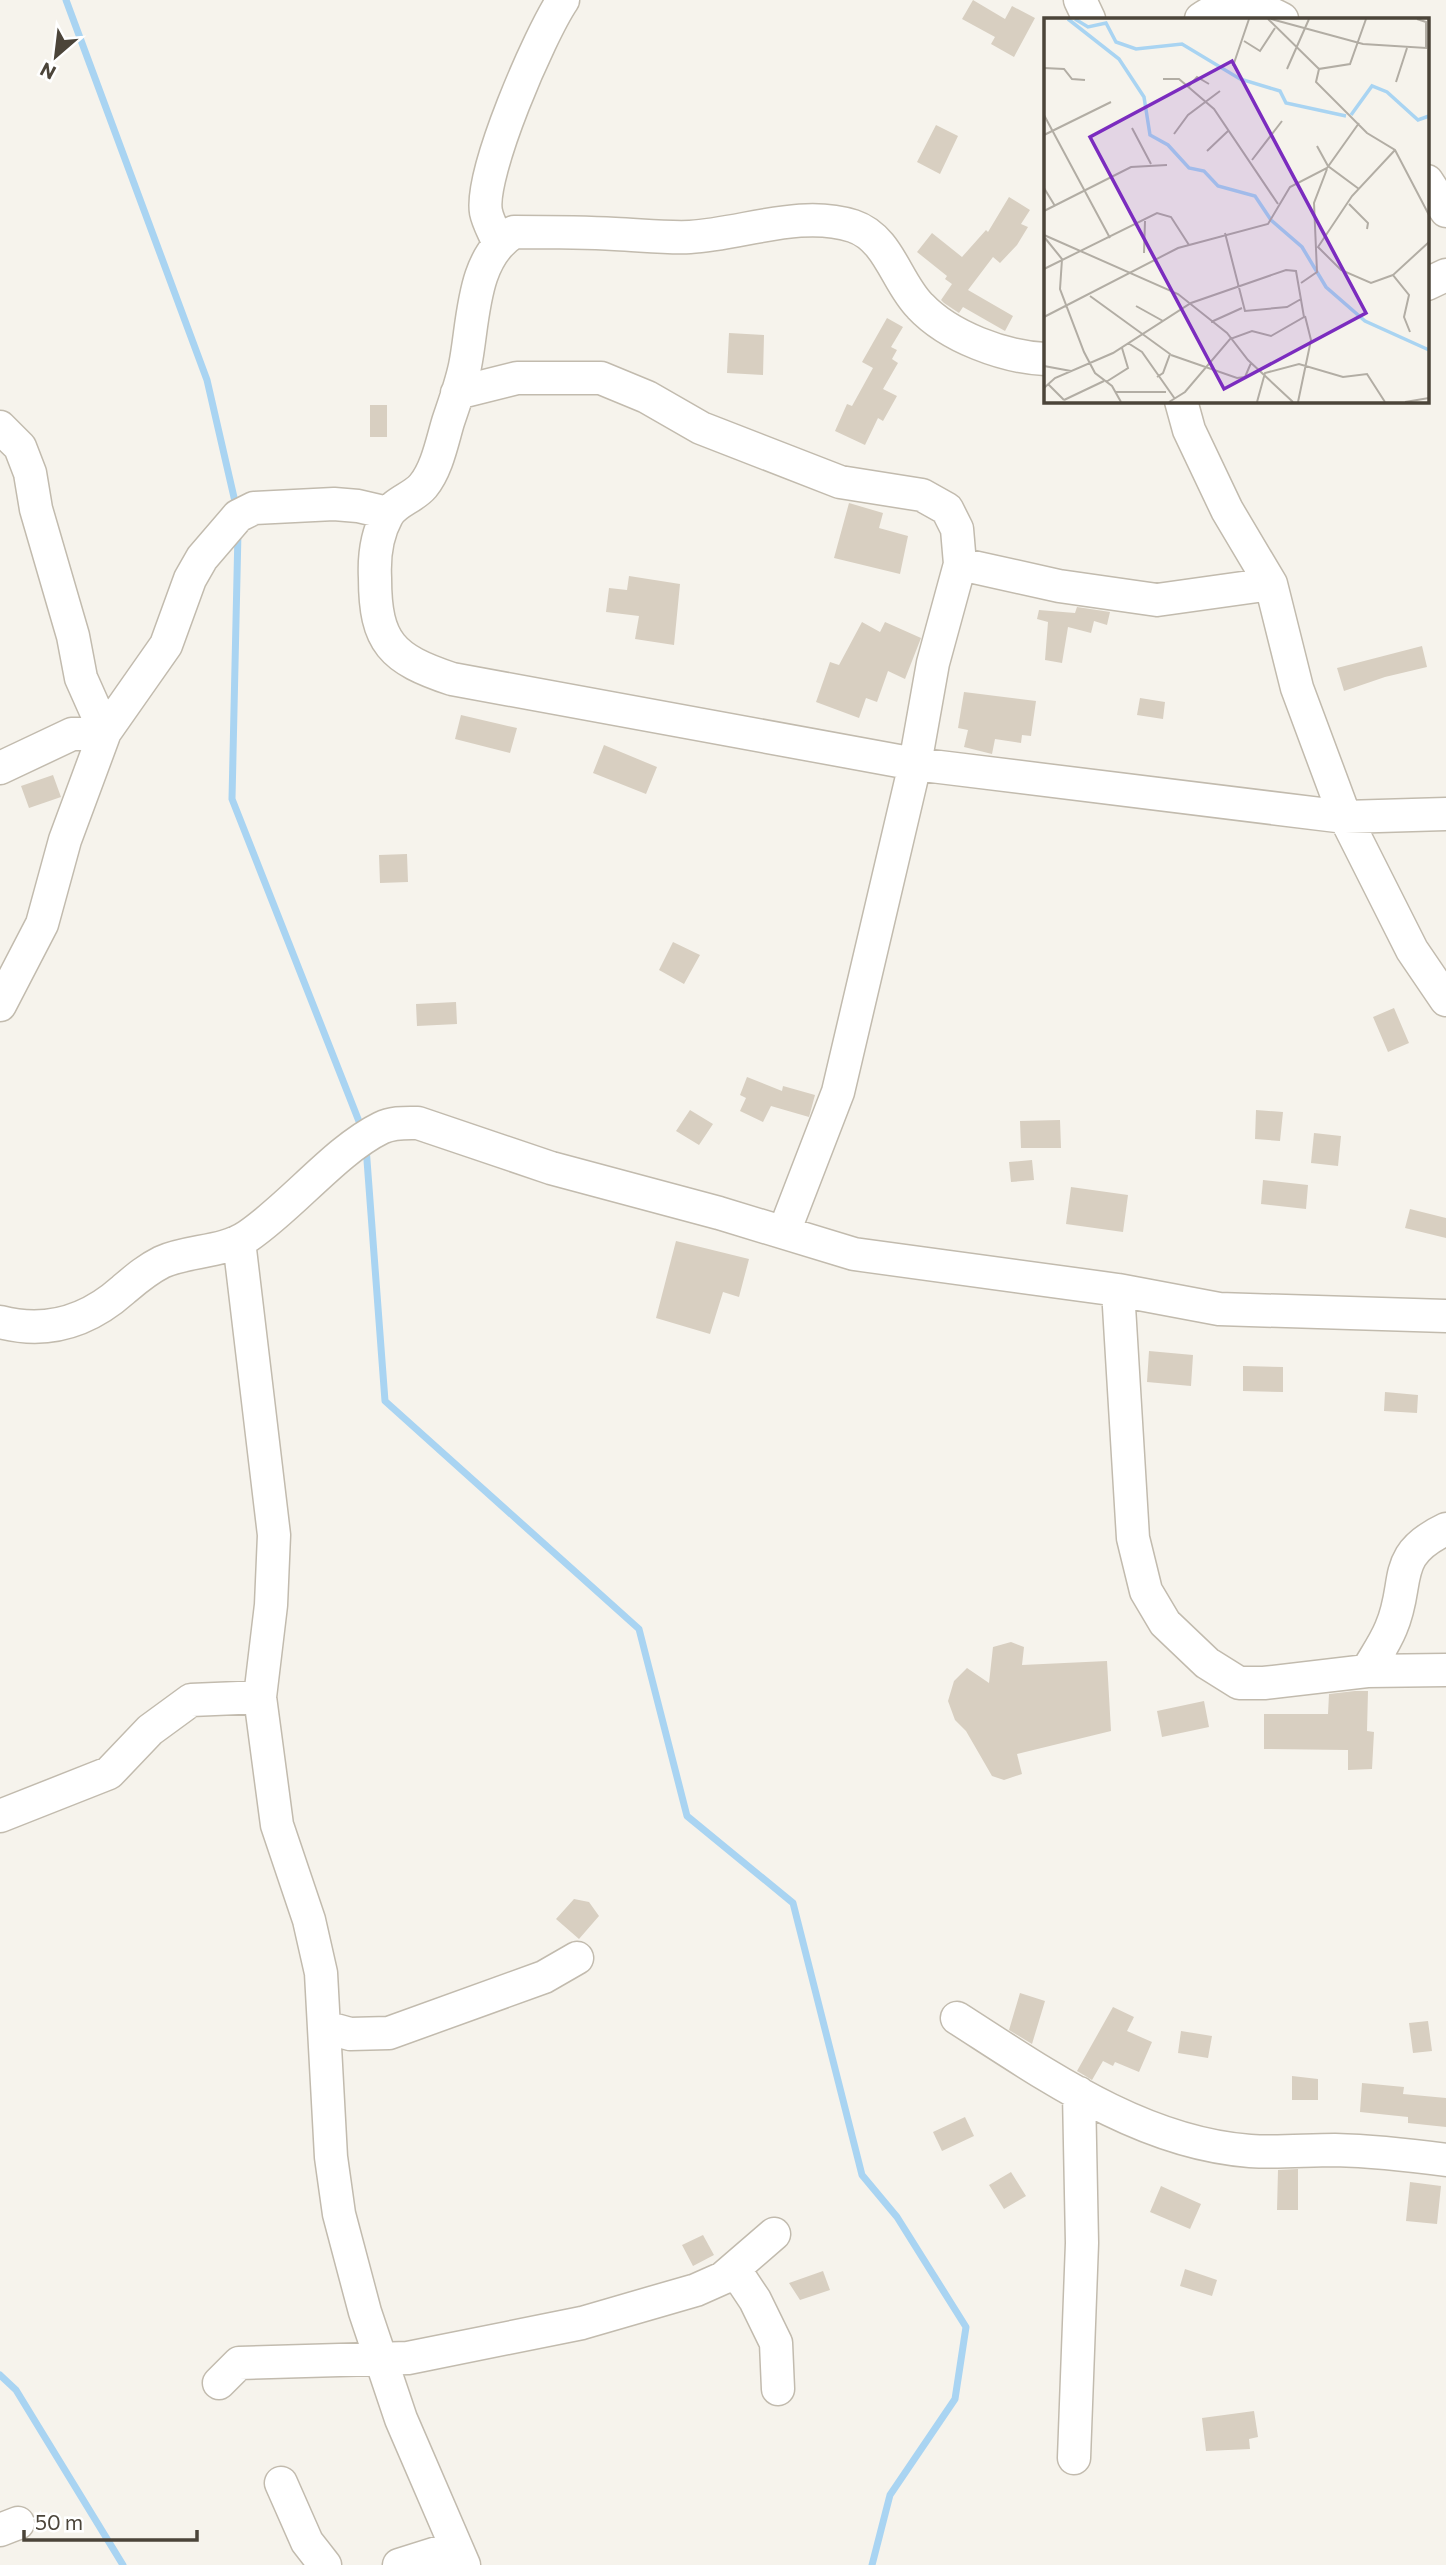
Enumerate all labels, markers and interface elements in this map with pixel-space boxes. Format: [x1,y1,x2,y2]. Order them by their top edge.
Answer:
inset map [1044,18,1428,402]
north arrow [21,21,91,91]
text: N [36,58,59,85]
scale bar [24,2498,198,2542]
text: 50 m [35,2509,83,2534]

